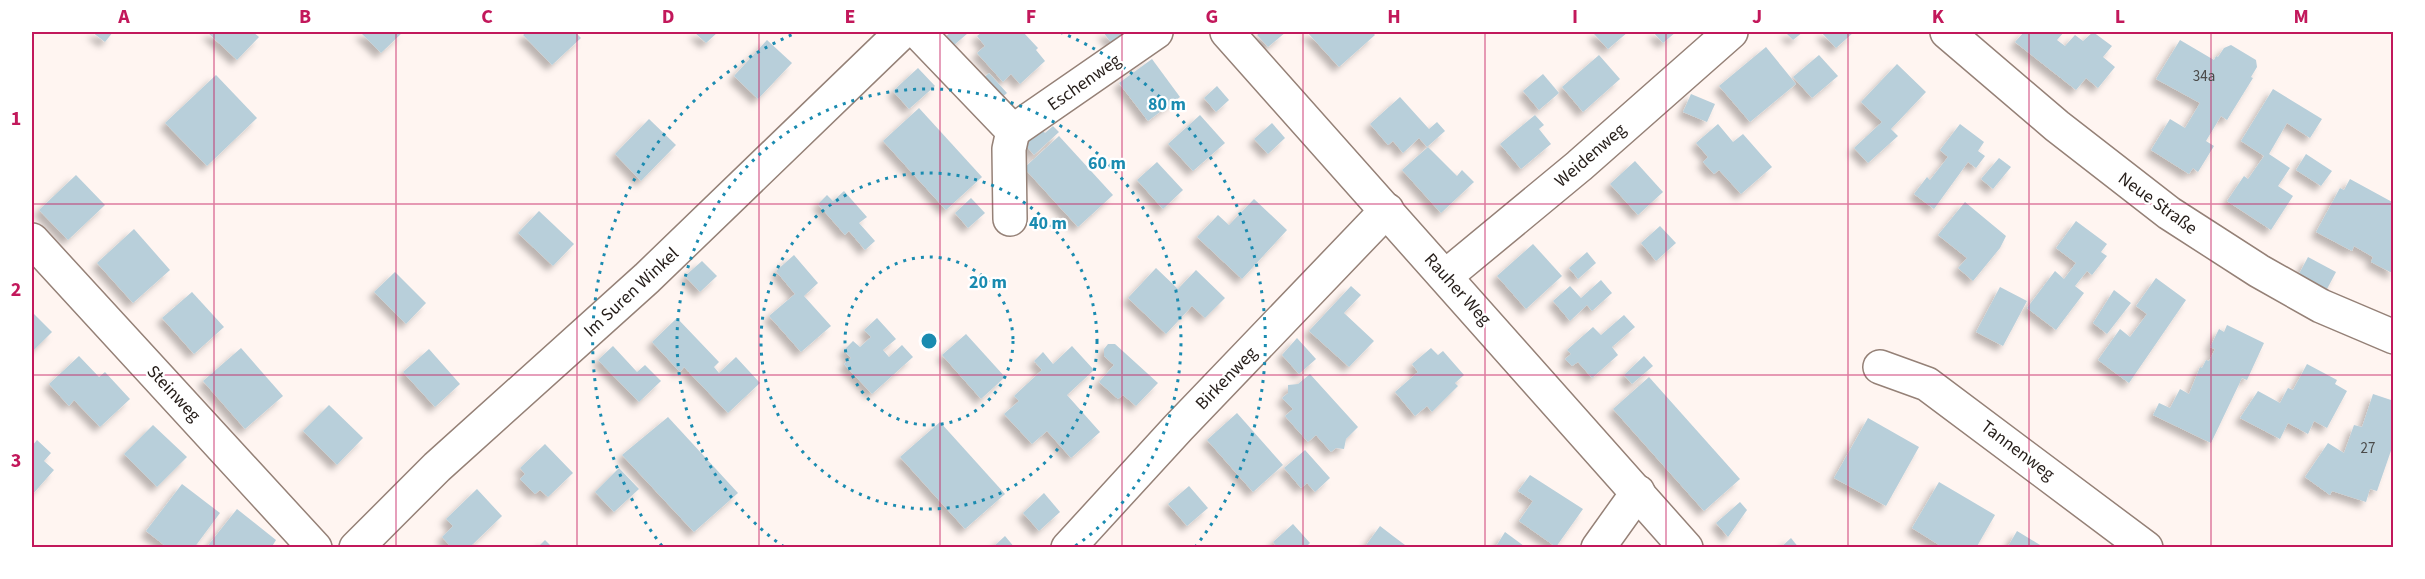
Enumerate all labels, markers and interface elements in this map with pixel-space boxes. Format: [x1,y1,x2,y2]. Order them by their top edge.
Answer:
text: A [117,3,130,31]
text: B [299,3,311,31]
text: C [481,3,493,31]
text: D [662,3,674,31]
text: E [845,3,855,31]
text: F [1026,3,1036,31]
text: G [1206,3,1218,31]
text: H [1387,3,1401,31]
text: I [1572,3,1578,31]
text: J [1752,3,1762,31]
text: K [1932,3,1945,31]
text: L [2115,3,2125,31]
text: M [2293,3,2309,31]
street label: Eschenweg [1043,48,1126,117]
house number: 34a [2193,66,2215,87]
text: 80 m [1148,92,1186,117]
text: 1 [11,105,21,133]
street label: Weidenweg [1549,117,1631,193]
text: 60 m [1088,151,1126,176]
street label: Neue Straße [2113,166,2202,241]
text: 40 m [1029,211,1067,236]
street label: Im Suren Winkel [578,242,684,343]
street label: Rauher Weg [1418,248,1497,331]
text: 20 m [969,270,1007,295]
text: 2 [11,276,21,304]
centre of rings [919,331,939,351]
street label: Birkenweg [1190,341,1263,416]
street label: Steinweg [141,360,206,427]
street label: Tannenweg [1976,414,2060,486]
house number: 27 [2361,438,2375,459]
text: 3 [11,447,21,475]

